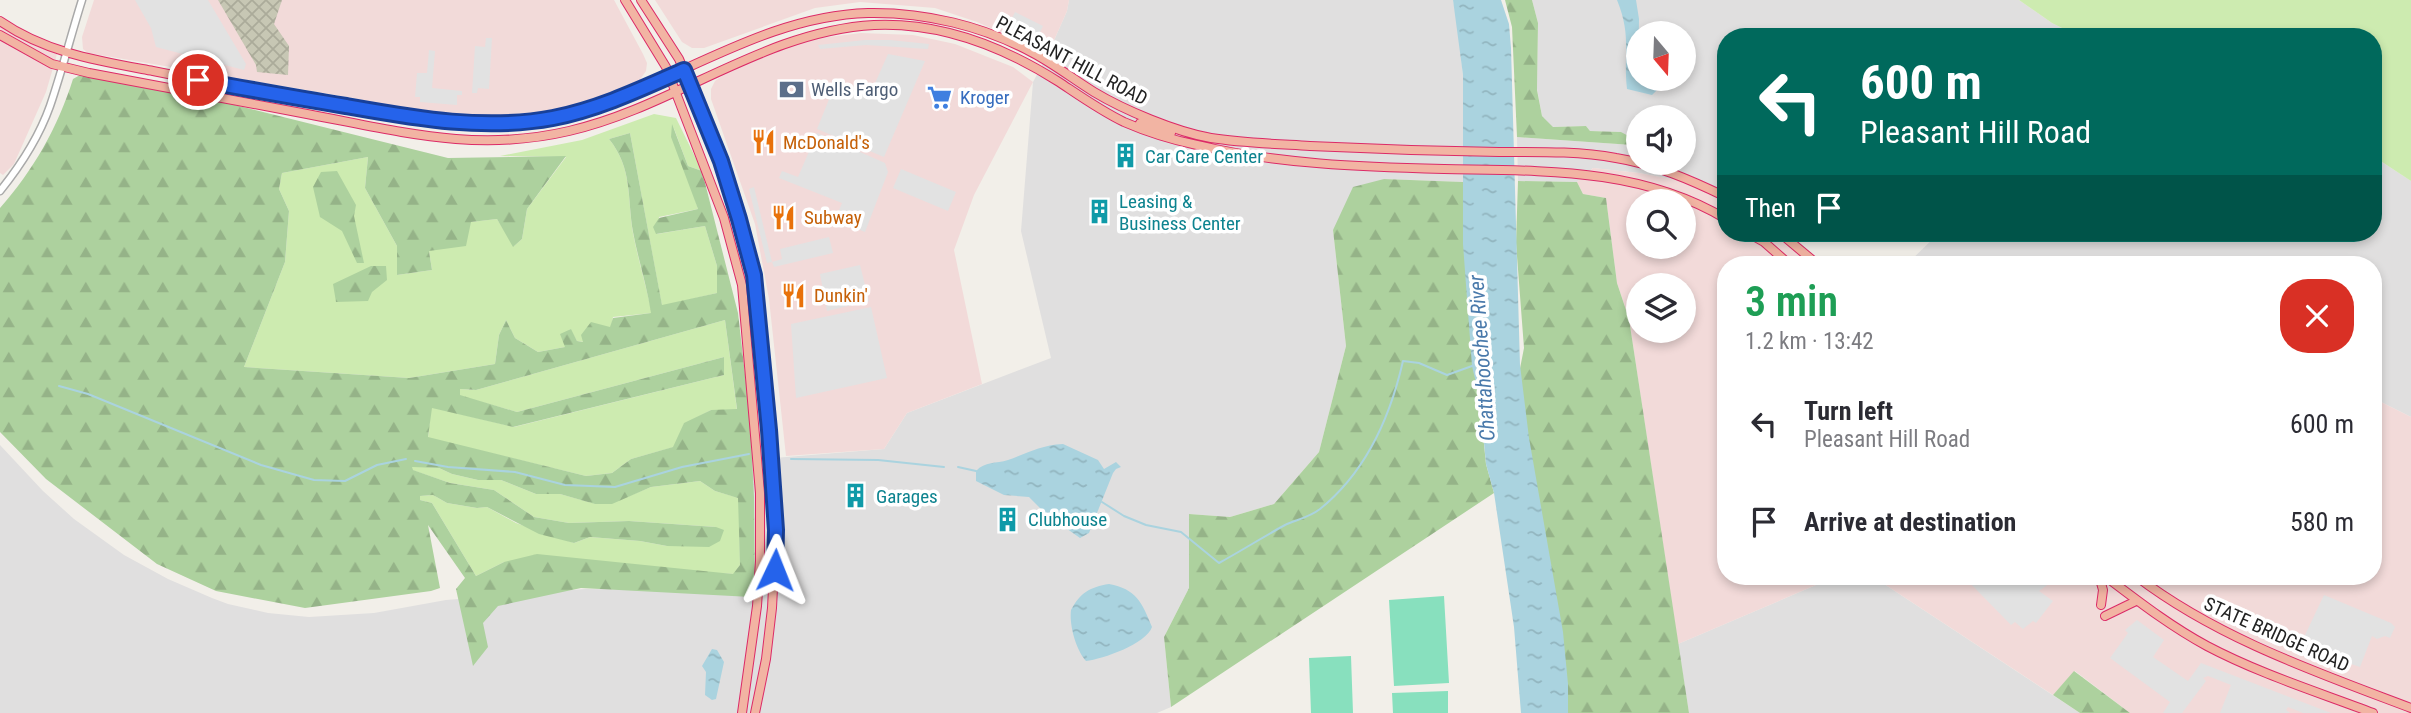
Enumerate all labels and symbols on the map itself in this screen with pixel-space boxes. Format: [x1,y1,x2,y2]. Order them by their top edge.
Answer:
street label: PLEASANT HILL ROAD [992,11,1151,110]
north arrow [1626,21,1696,91]
pin [168,50,228,110]
bank icon: Wells Fargo [777,75,805,103]
place label: Wells Fargo [811,78,898,101]
supermarket icon: Kroger [926,83,954,111]
place label: Kroger [960,86,1010,109]
restaurant icon: McDonald's [749,128,777,156]
place label: McDonald's [783,131,870,154]
building icon: Car Care Center [1111,142,1139,170]
place label: Car Care Center [1145,145,1263,168]
place label: Leasing & Business Center [1119,190,1241,235]
building icon: Leasing & Business Center [1085,198,1113,226]
restaurant icon: Subway [770,203,798,231]
place label: Subway [804,206,862,229]
water label: Chattahoochee River [1464,273,1500,442]
restaurant icon: Dunkin' [780,281,808,309]
place label: Dunkin' [814,284,868,307]
building icon: Garages [842,482,870,510]
place label: Garages [876,485,938,508]
building icon: Clubhouse [994,505,1022,533]
place label: Clubhouse [1028,508,1107,531]
position arrow [738,533,812,607]
street label: STATE BRIDGE ROAD [2201,592,2353,677]

